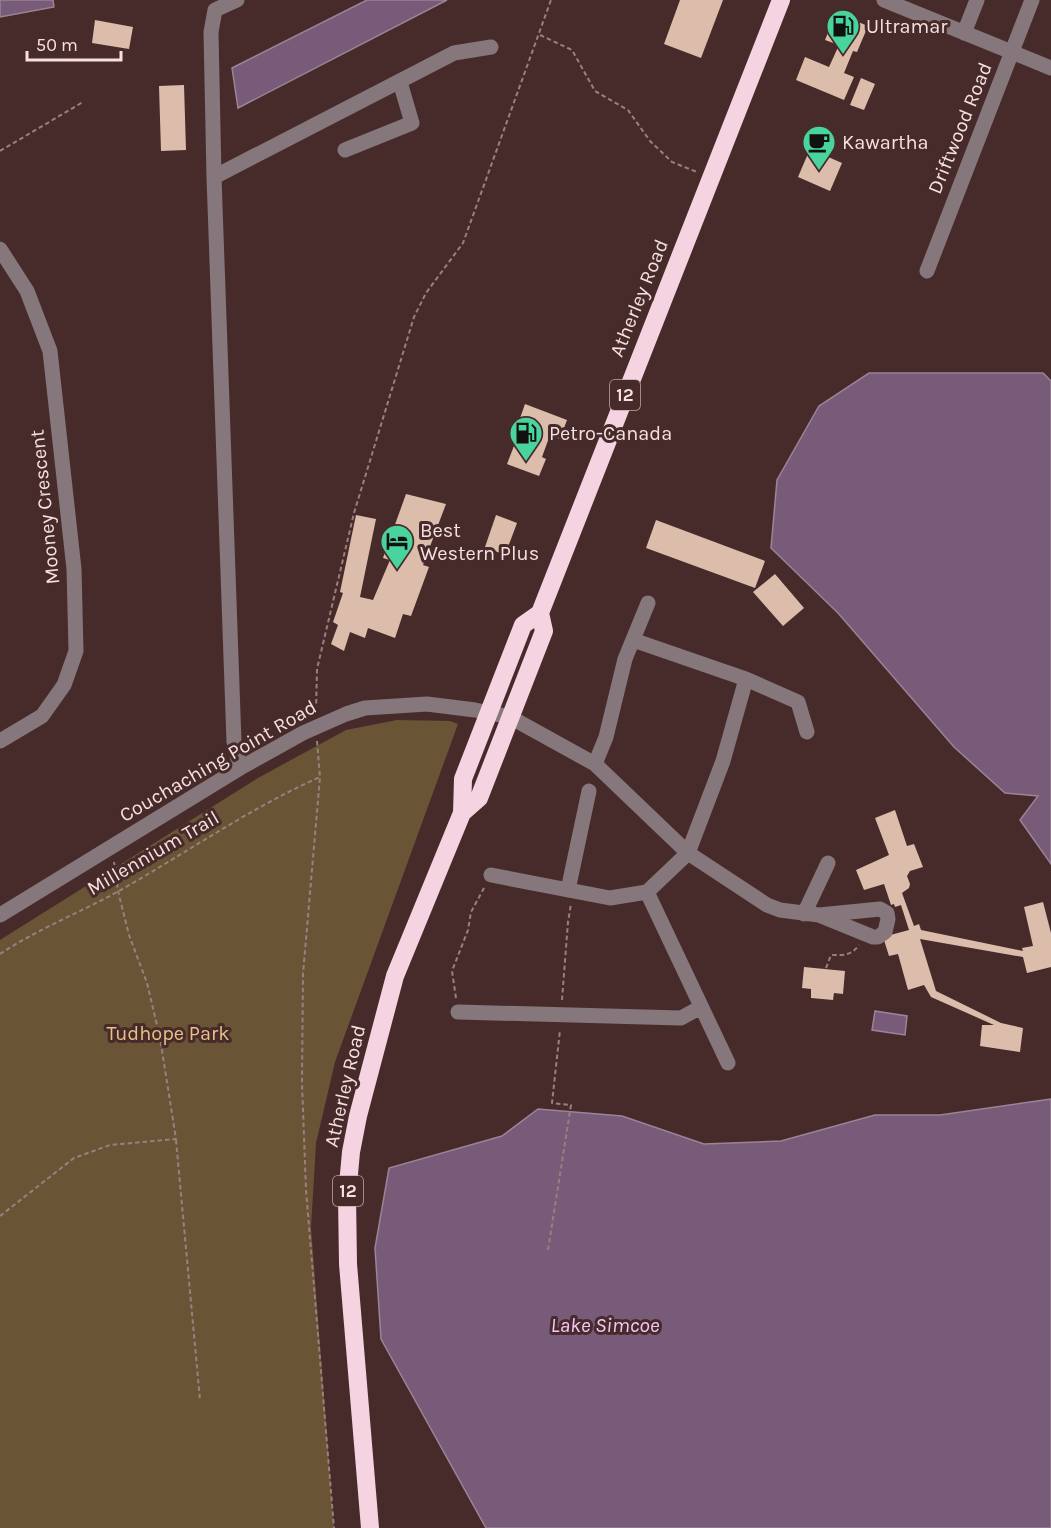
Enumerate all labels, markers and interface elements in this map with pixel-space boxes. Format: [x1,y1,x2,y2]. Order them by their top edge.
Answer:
fuel station icon: Ultramar [825,8,861,55]
place label: Ultramar [866,15,948,38]
scale bar [27,24,122,62]
text: 50 m [36,34,78,56]
street label: Driftwood Road [923,59,997,197]
cafe icon: Kawartha [801,124,837,171]
place label: Kawartha [842,131,929,154]
street label: Atherley Road [605,236,673,360]
road number: 12 [610,380,640,410]
fuel station icon: Petro-Canada [508,415,544,462]
place label: Petro-Canada [549,422,672,445]
street label: Mooney Crescent [25,428,65,586]
place label: Best Western Plus [420,519,539,565]
hotel icon: Best Western Plus [379,523,415,570]
street label: Couchaching Point Road [115,695,321,827]
street label: Millennium Trail [83,806,223,900]
park label: Tudhope Park [107,1022,229,1045]
street label: Atherley Road [320,1023,370,1149]
road number: 12 [333,1176,363,1206]
water label: Lake Simcoe [551,1313,660,1337]

